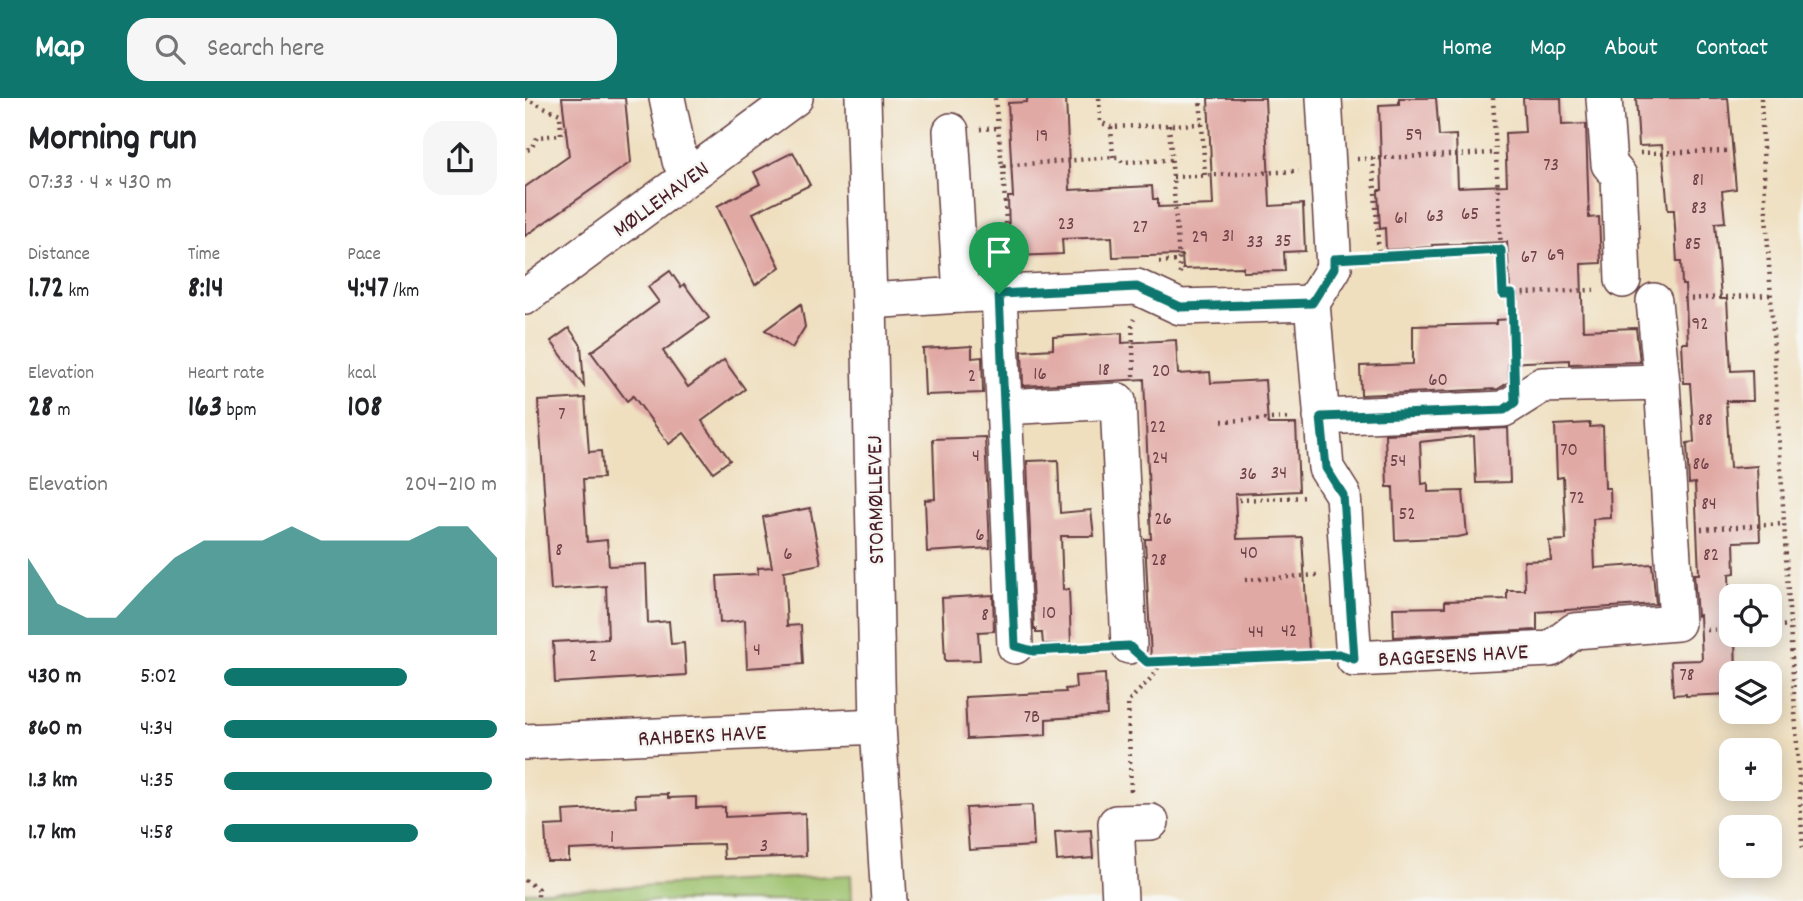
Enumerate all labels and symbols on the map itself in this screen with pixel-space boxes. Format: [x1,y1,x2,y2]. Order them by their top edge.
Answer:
house number: 59 [1405,123,1423,150]
house number: 19 [1036,124,1048,151]
house number: 73 [1543,153,1559,180]
street label: MØLLEHAVEN [607,154,717,247]
house number: 81 [1692,168,1704,195]
house number: 83 [1691,196,1707,223]
house number: 65 [1461,202,1479,229]
house number: 63 [1426,204,1444,231]
house number: 61 [1394,206,1408,233]
house number: 23 [1058,212,1074,239]
house number: 27 [1132,215,1148,242]
pin [969,222,1029,294]
house number: 31 [1222,224,1234,251]
house number: 29 [1191,225,1209,252]
house number: 35 [1274,229,1292,256]
house number: 33 [1247,230,1263,257]
house number: 85 [1685,232,1701,259]
house number: 69 [1547,243,1565,270]
house number: 67 [1521,245,1537,272]
house number: 92 [1691,312,1709,339]
house number: 18 [1098,358,1110,385]
house number: 20 [1152,359,1170,386]
house number: 16 [1033,362,1047,389]
house number: 2 [968,364,976,391]
house number: 60 [1428,368,1448,395]
house number: 7 [558,402,566,429]
house number: 88 [1697,408,1713,435]
house number: 22 [1150,415,1166,442]
street label: STORMØLLEVEJ [860,435,895,565]
house number: 70 [1560,438,1578,465]
house number: 4 [972,444,980,471]
house number: 24 [1152,446,1168,473]
house number: 54 [1390,449,1406,476]
house number: 86 [1693,452,1709,479]
house number: 34 [1271,461,1287,488]
house number: 36 [1239,462,1257,489]
house number: 72 [1569,486,1585,513]
house number: 84 [1701,492,1717,519]
house number: 52 [1398,502,1416,529]
house number: 26 [1154,507,1172,534]
house number: 6 [975,523,985,550]
house number: 8 [555,538,563,565]
house number: 40 [1240,541,1258,568]
house number: 6 [783,542,793,569]
house number: 82 [1703,543,1719,570]
house number: 28 [1151,548,1167,575]
house number: 10 [1042,601,1056,628]
house number: 8 [981,603,989,630]
house number: 42 [1281,619,1297,646]
house number: 44 [1248,620,1264,647]
street label: BAGGESENS HAVE [1377,637,1530,678]
house number: 4 [753,638,761,665]
house number: 2 [589,644,597,671]
house number: 78 [1680,663,1694,690]
house number: 7B [1024,705,1040,732]
street label: RAHBEKS HAVE [637,718,768,757]
house number: 1 [610,825,614,852]
house number: 3 [760,834,768,861]

